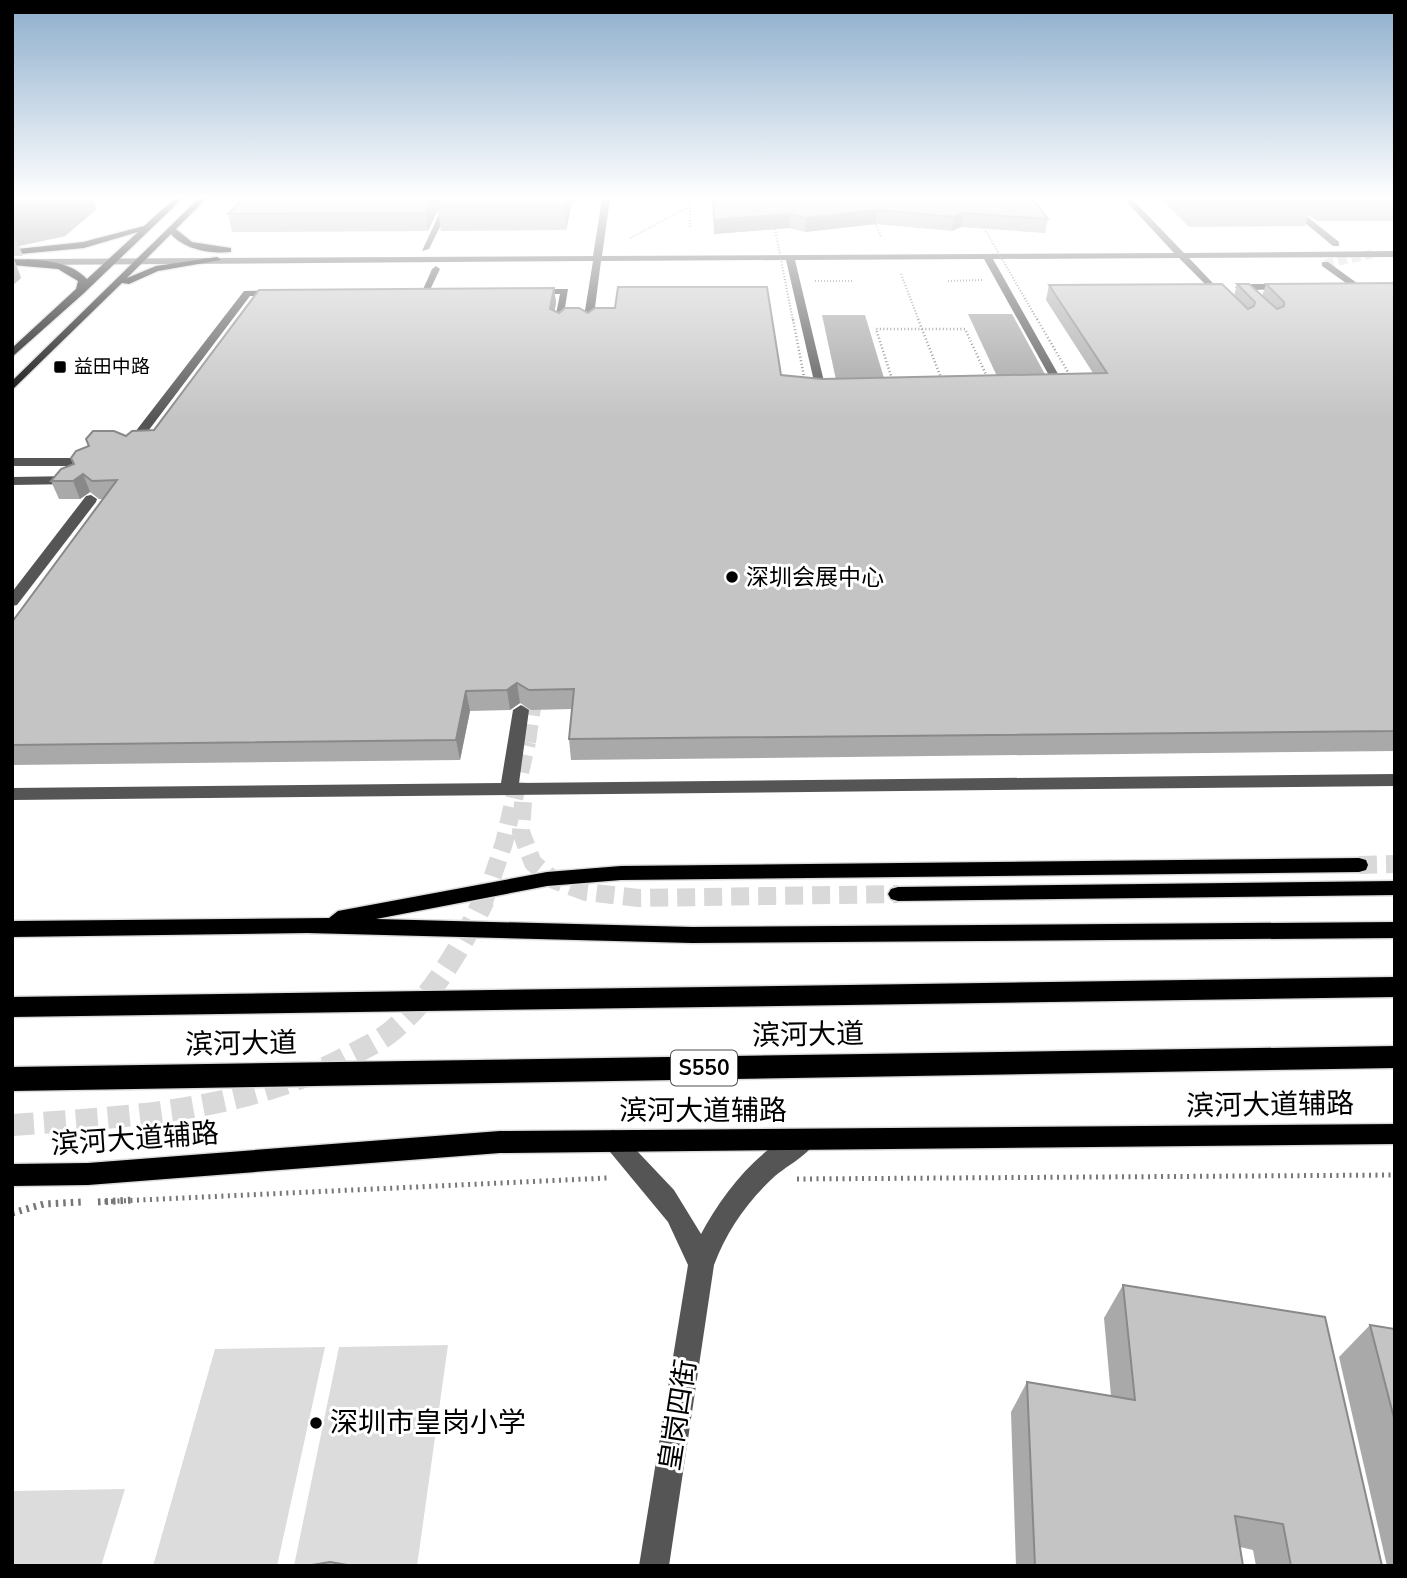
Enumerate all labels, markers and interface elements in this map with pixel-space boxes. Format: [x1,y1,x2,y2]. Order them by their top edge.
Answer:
place label: 益田中路 [74,354,150,380]
marker: 益田中路 [52,359,68,375]
place label: 深圳会展中心 [746,562,884,593]
marker: 深圳会展中心 [724,569,740,585]
street label: 滨河大道 [752,1015,864,1055]
street label: 滨河大道 [185,1024,297,1064]
road number: S550 [671,1050,737,1086]
street label: 滨河大道辅路 [1186,1085,1354,1125]
street label: 滨河大道辅路 [619,1092,787,1130]
street label: 滨河大道辅路 [50,1114,220,1164]
street label: 皇岗四街 [650,1357,706,1473]
place label: 深圳市皇岗小学 [330,1404,526,1442]
marker: 深圳市皇岗小学 [308,1415,324,1431]

